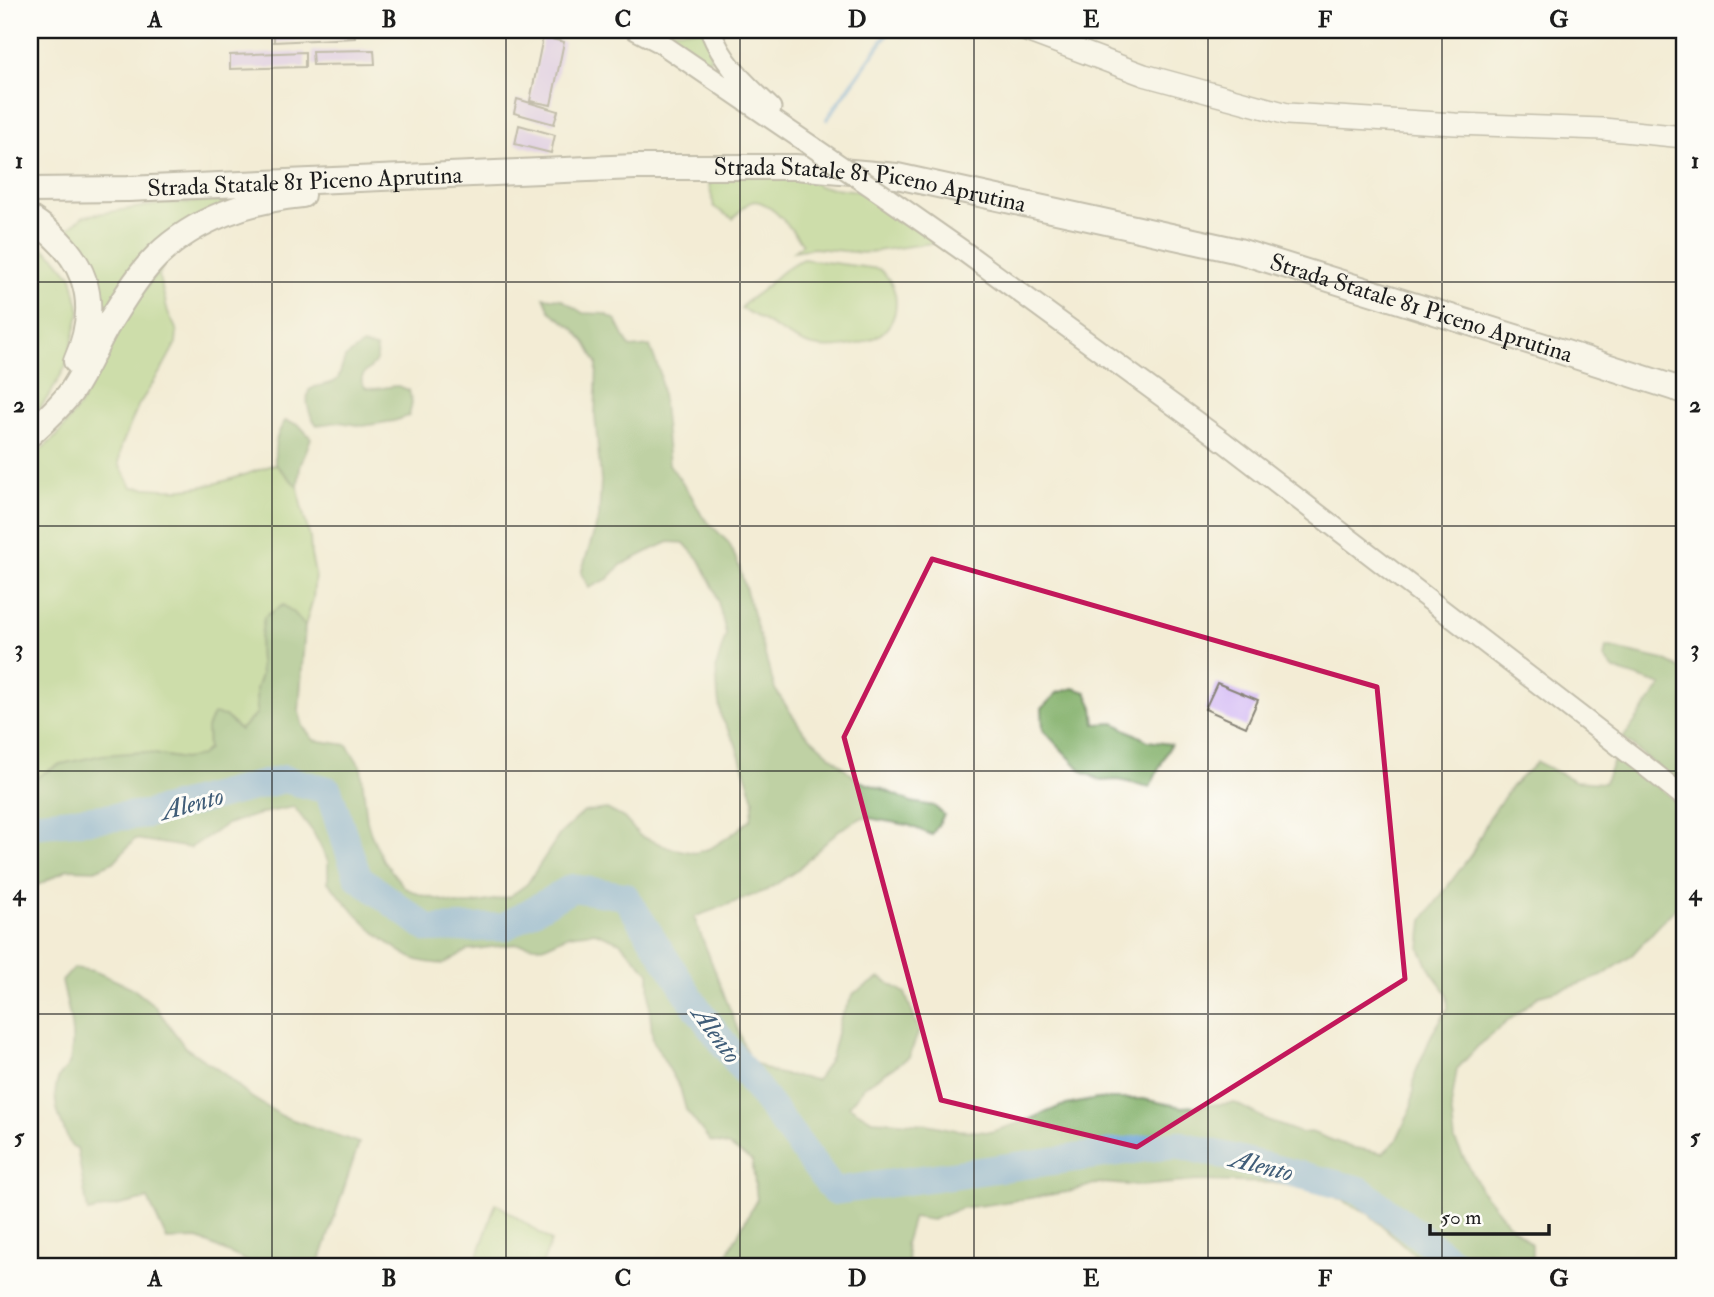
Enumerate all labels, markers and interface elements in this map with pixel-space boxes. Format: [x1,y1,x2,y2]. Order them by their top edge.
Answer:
text: A [147,5,163,34]
text: B [381,5,397,34]
text: C [615,5,631,34]
text: D [848,5,866,34]
text: E [1083,5,1100,34]
text: F [1318,5,1333,34]
text: G [1549,5,1569,34]
text: 1 [15,146,23,175]
text: 1 [1691,146,1699,175]
street label: Strada Statale 81 Piceno Aprutina [714,152,1030,220]
street label: Strada Statale 81 Piceno Aprutina [147,159,464,204]
street label: Strada Statale 81 Piceno Aprutina [1266,247,1577,370]
text: 2 [13,390,25,419]
text: 2 [1689,390,1701,419]
text: 3 [15,634,23,663]
text: 3 [1691,634,1699,663]
water label: Alento [154,780,227,828]
text: 4 [12,878,27,907]
text: 4 [1688,878,1703,907]
water label: Alento [683,997,748,1070]
text: 5 [14,1122,25,1151]
text: 5 [1690,1122,1701,1151]
water label: Alento [1224,1142,1297,1189]
scale bar [1430,1192,1550,1236]
text: 50 m [1441,1204,1482,1231]
text: A [147,1264,163,1293]
text: B [381,1264,397,1293]
text: C [615,1264,631,1293]
text: D [848,1264,866,1293]
text: E [1083,1264,1100,1293]
text: F [1318,1264,1333,1293]
text: G [1549,1264,1569,1293]

